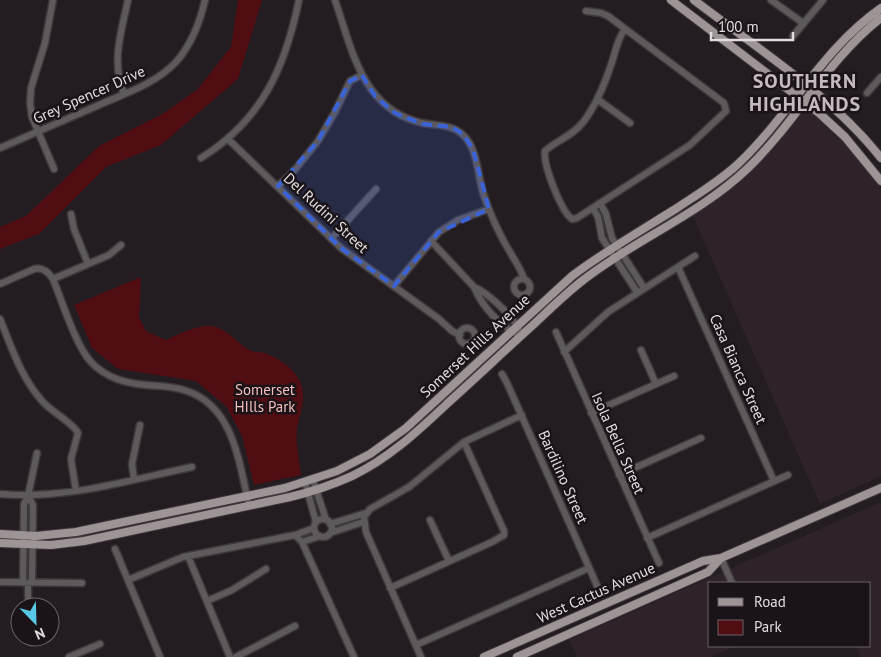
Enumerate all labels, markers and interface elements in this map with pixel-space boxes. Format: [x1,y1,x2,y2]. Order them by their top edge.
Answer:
scale bar [711,10,794,42]
text: 100 m [718,17,759,36]
street label: Grey Spencer Drive [30,61,148,128]
district label: SOUTHERN HIGHLANDS [749,68,861,117]
street label: Del Rudini Street [280,168,373,257]
street label: Somerset Hills Avenue [416,290,534,402]
street label: Casa Bianca Street [706,311,771,427]
park label: Somerset HIlls Park [234,380,296,416]
street label: Isola Bella Street [588,389,649,497]
street label: Bardilino Street [534,427,593,527]
street label: West Cactus Avenue [534,558,658,627]
legend [708,582,871,647]
text: Road [754,592,786,611]
north arrow [10,597,60,647]
text: Park [754,617,782,636]
text: N [32,624,48,644]

